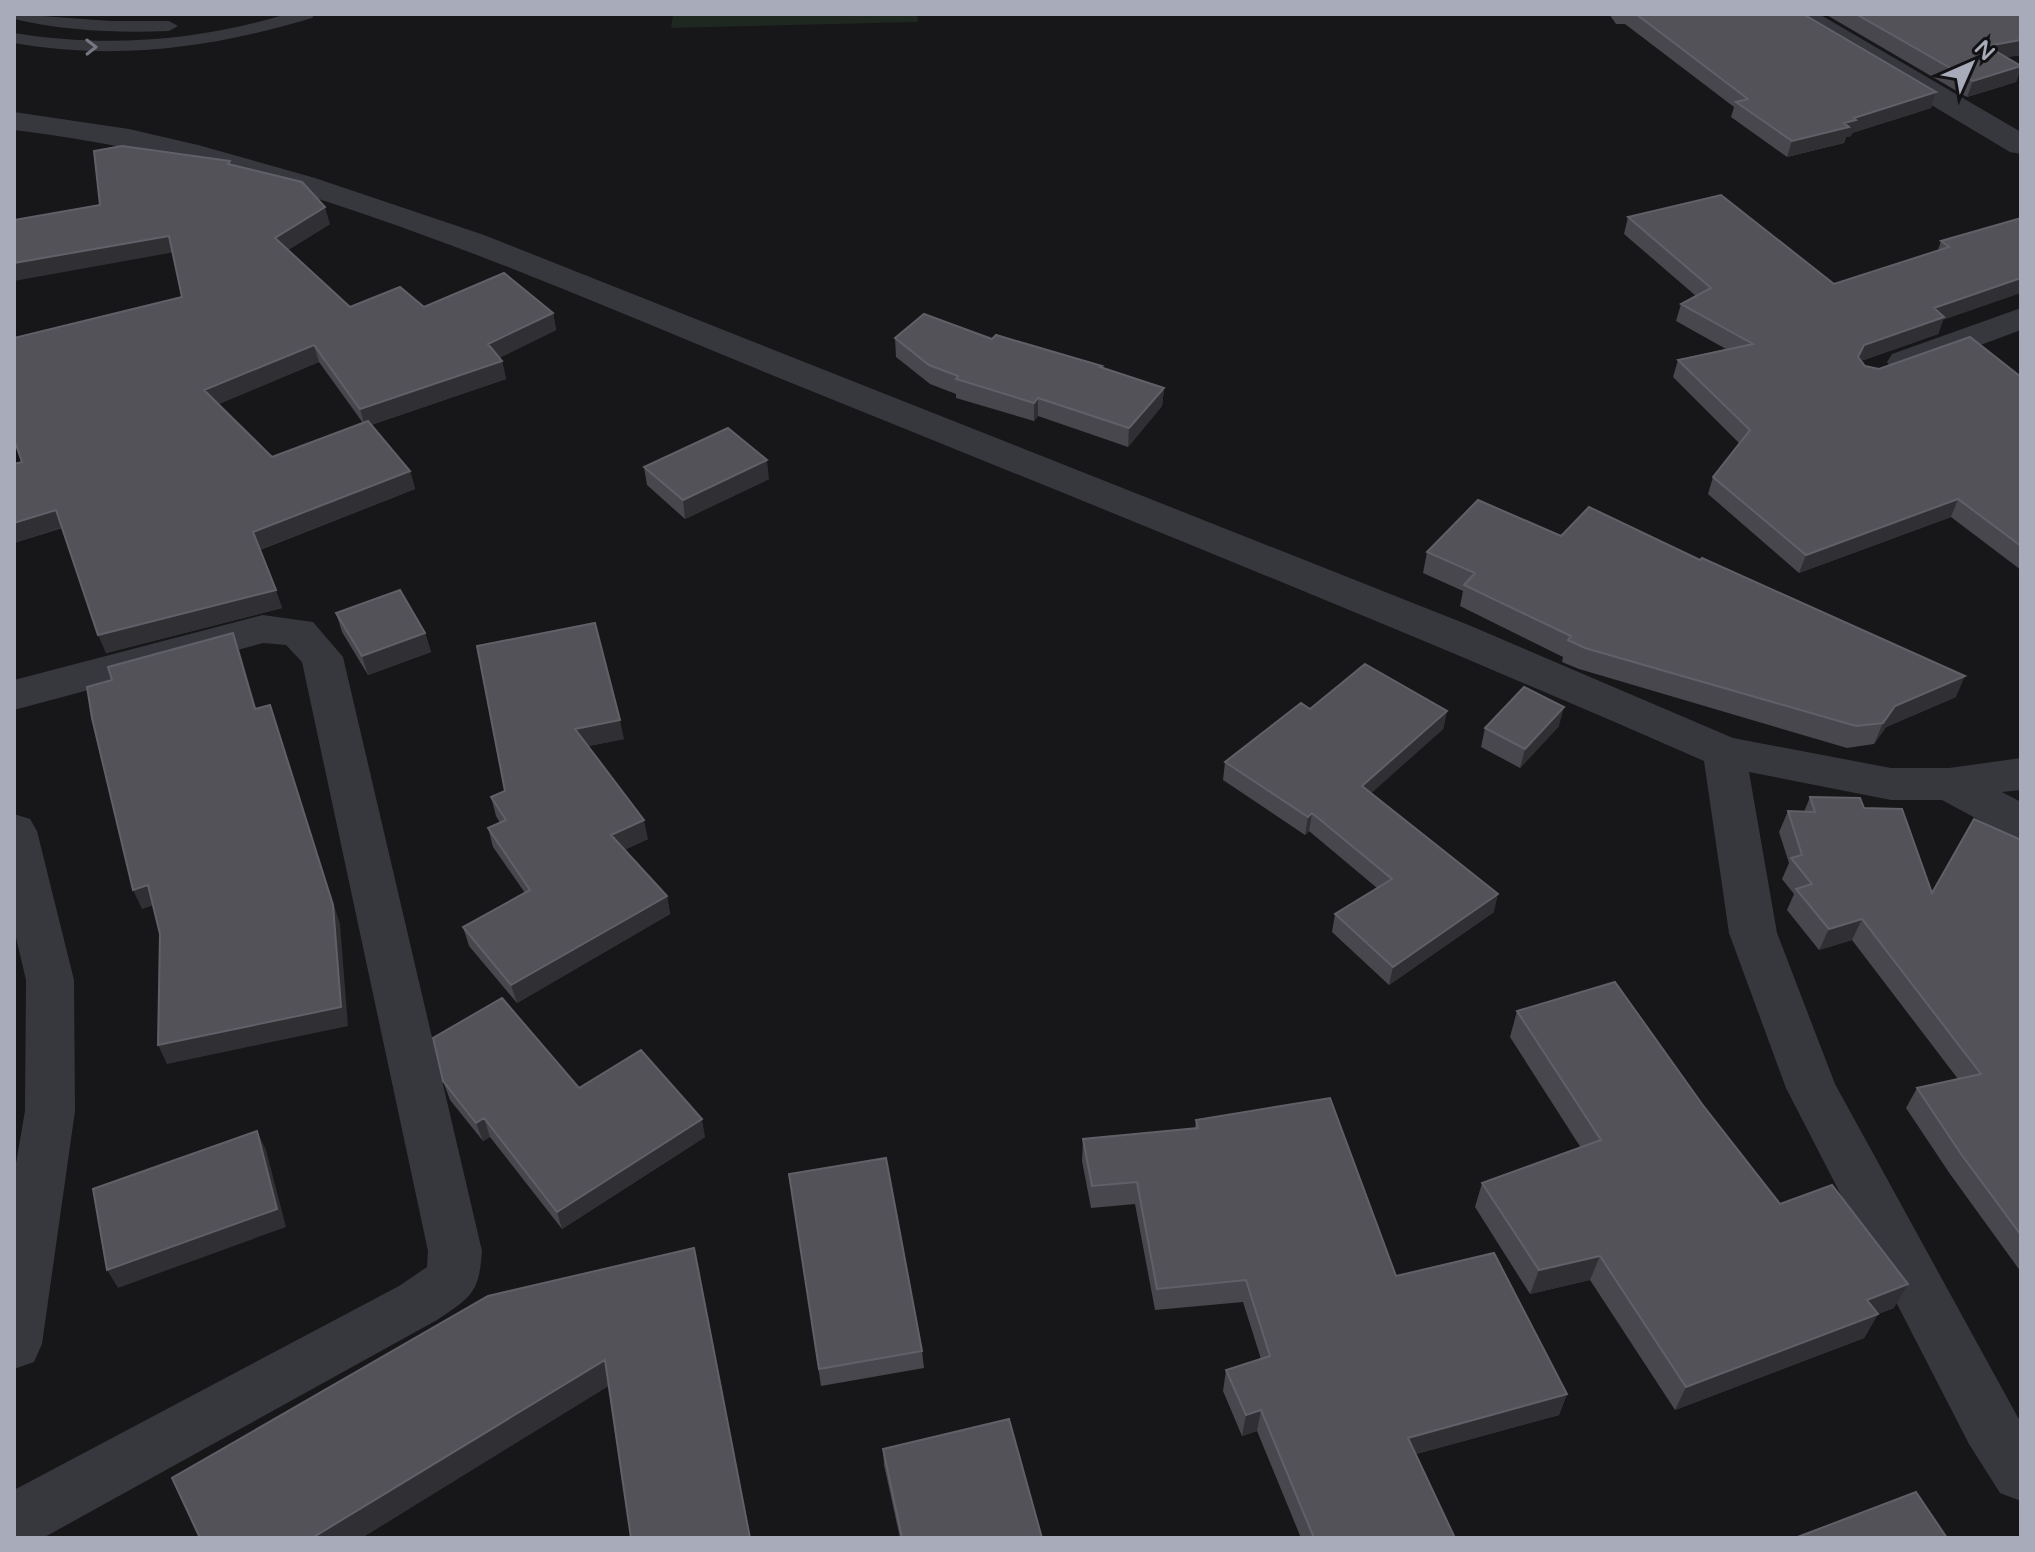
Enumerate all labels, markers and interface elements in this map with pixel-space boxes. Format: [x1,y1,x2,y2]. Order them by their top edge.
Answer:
north arrow [1931,24,2011,104]
text: N [1969,35,2000,66]
one-way arrow [85,38,98,56]

